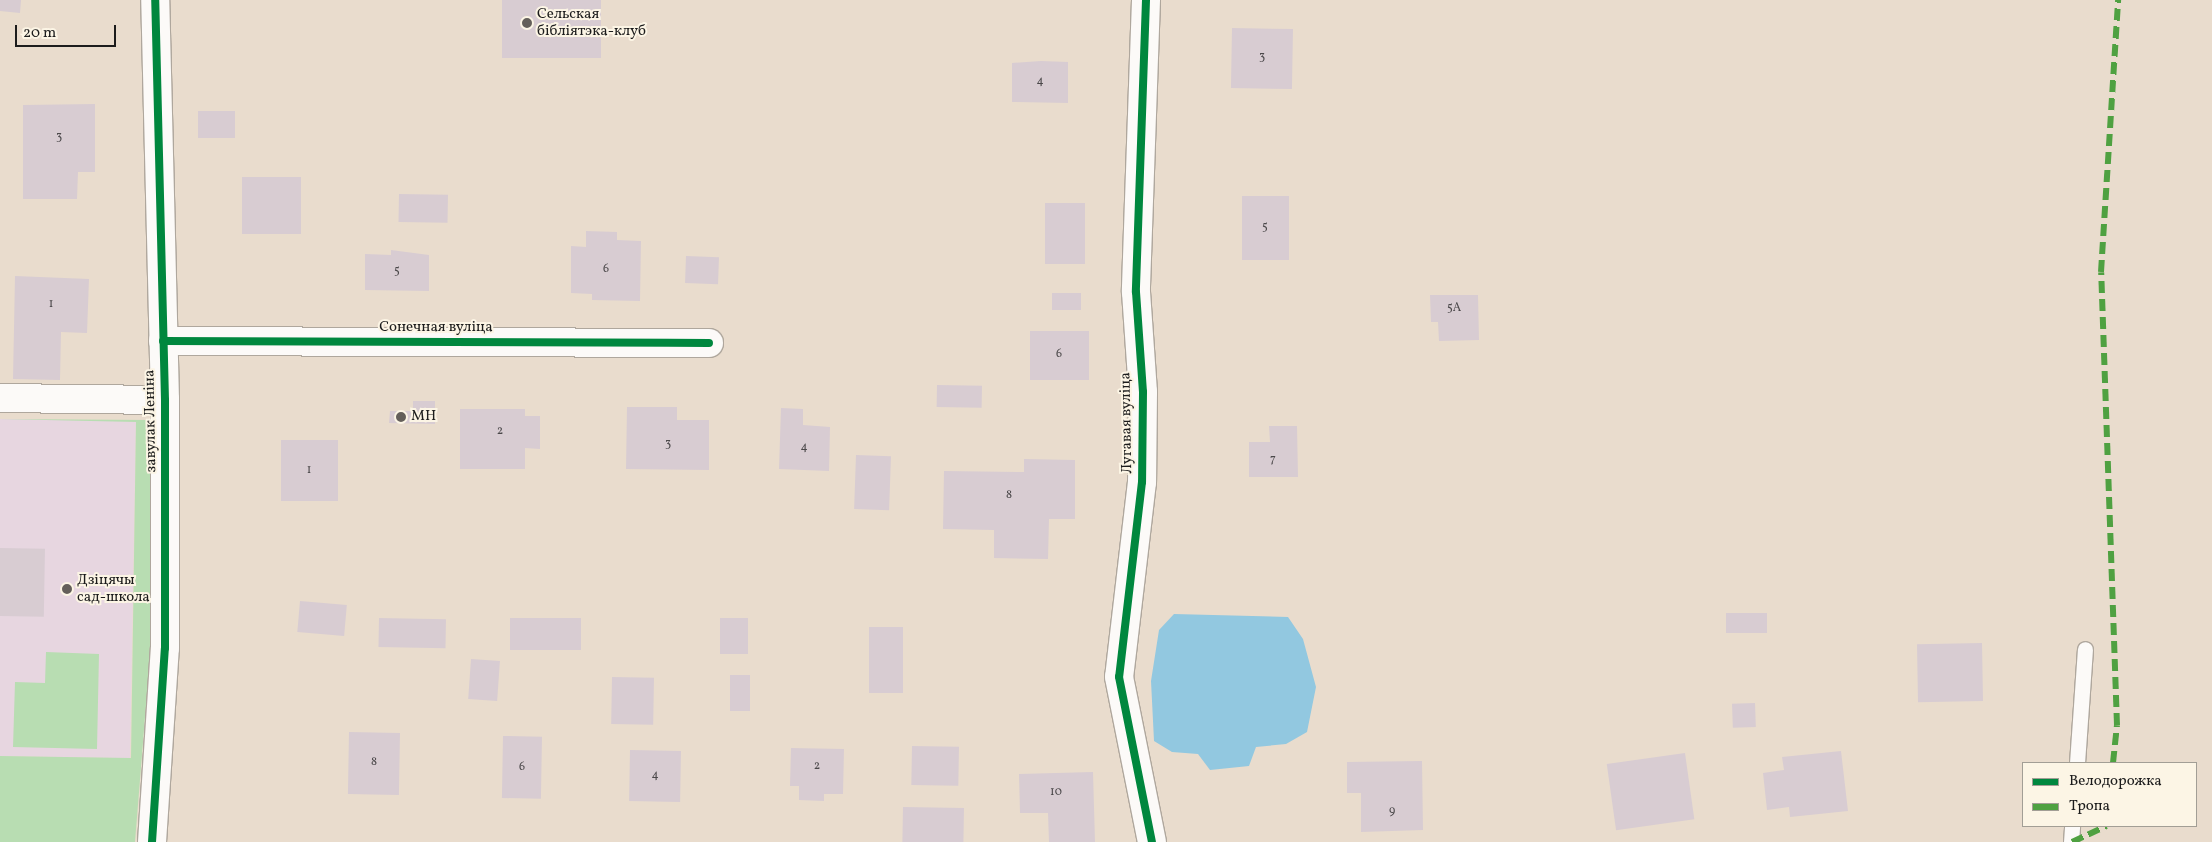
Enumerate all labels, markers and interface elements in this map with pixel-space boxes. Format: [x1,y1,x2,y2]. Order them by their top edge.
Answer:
place label: Сельская бібліятэка-клуб [537,5,646,40]
scale bar [18,15,119,47]
marker: Сельская бібліятэка-клуб [521,17,533,29]
text: 20 m [23,23,56,44]
house number: 3 [1259,51,1265,65]
house number: 4 [1036,75,1044,89]
house number: 3 [56,131,62,145]
house number: 5 [1262,221,1268,235]
house number: 6 [603,263,609,277]
house number: 5 [394,265,400,279]
house number: 1 [49,298,53,312]
house number: 5А [1447,302,1461,316]
street label: Сонечная вуліца [379,319,493,337]
house number: 6 [1056,348,1062,362]
street label: завулак Леніна [141,369,161,473]
street label: Лугавая вуліца [1117,372,1137,474]
place label: МН [411,408,436,426]
marker: МН [395,411,407,423]
house number: 2 [497,425,503,439]
house number: 3 [665,438,671,452]
house number: 4 [800,441,808,455]
house number: 7 [1270,453,1276,467]
house number: 1 [307,464,311,478]
house number: 8 [1006,489,1012,503]
place label: Дзіцячы сад-школа [77,571,150,606]
marker: Дзіцячы сад-школа [61,583,73,595]
house number: 8 [371,756,377,770]
house number: 2 [814,760,820,774]
house number: 6 [519,761,525,775]
legend [2022,762,2197,827]
house number: 4 [651,769,659,783]
text: Велодорожка [2069,771,2162,792]
house number: 10 [1050,786,1062,800]
text: Тропа [2069,796,2110,817]
house number: 9 [1389,805,1395,819]

